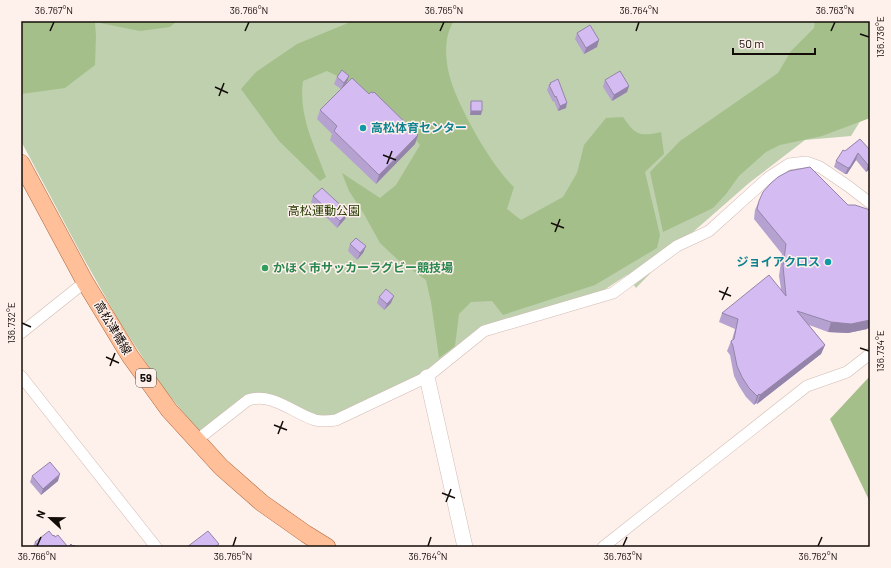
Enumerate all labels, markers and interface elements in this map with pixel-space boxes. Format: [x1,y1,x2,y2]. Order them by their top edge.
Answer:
text: 36.767°N [35,4,73,16]
text: 36.766°N [230,4,268,16]
text: 36.765°N [425,4,463,16]
text: 36.764°N [619,4,659,16]
text: 36.763°N [816,4,854,16]
text: 136.736°E [874,16,886,58]
scale bar [733,30,815,56]
text: 50 m [739,36,764,50]
place label: 高松体育センター [371,120,467,134]
marker: 高松体育センター [358,123,368,133]
park label: 高松運動公園 [288,203,360,217]
place label: ジョイアクロス [737,254,820,268]
marker: ジョイアクロス [823,257,833,267]
place label: かほく市サッカーラグビー競技場 [273,260,453,274]
marker: かほく市サッカーラグビー競技場 [260,263,270,273]
street label: 高松津幡線 [92,298,135,357]
text: 136.732°E [5,302,17,344]
text: 136.734°E [874,330,886,372]
road number: 59 [136,369,156,387]
north arrow [30,498,70,538]
text: N [33,508,48,520]
text: 36.766°N [18,550,56,562]
text: 36.765°N [214,550,252,562]
text: 36.764°N [408,550,448,562]
text: 36.763°N [604,550,642,562]
text: 36.762°N [799,550,837,562]

